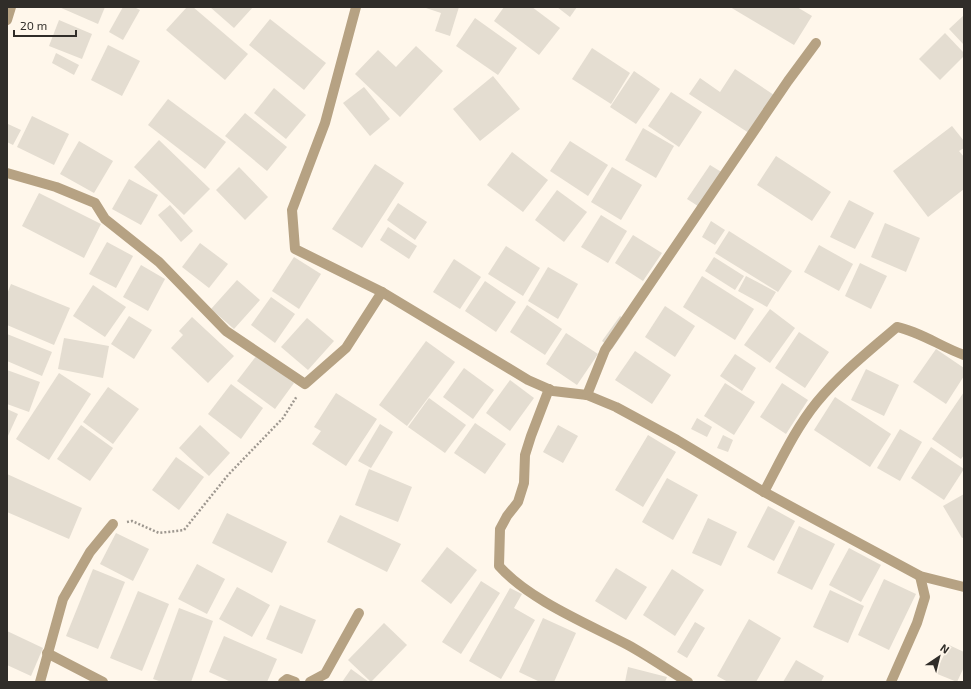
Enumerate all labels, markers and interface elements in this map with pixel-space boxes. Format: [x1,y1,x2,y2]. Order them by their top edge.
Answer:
scale bar [14,12,76,38]
text: 20 m [20,18,47,32]
north arrow [919,637,959,677]
text: N [938,641,952,656]

